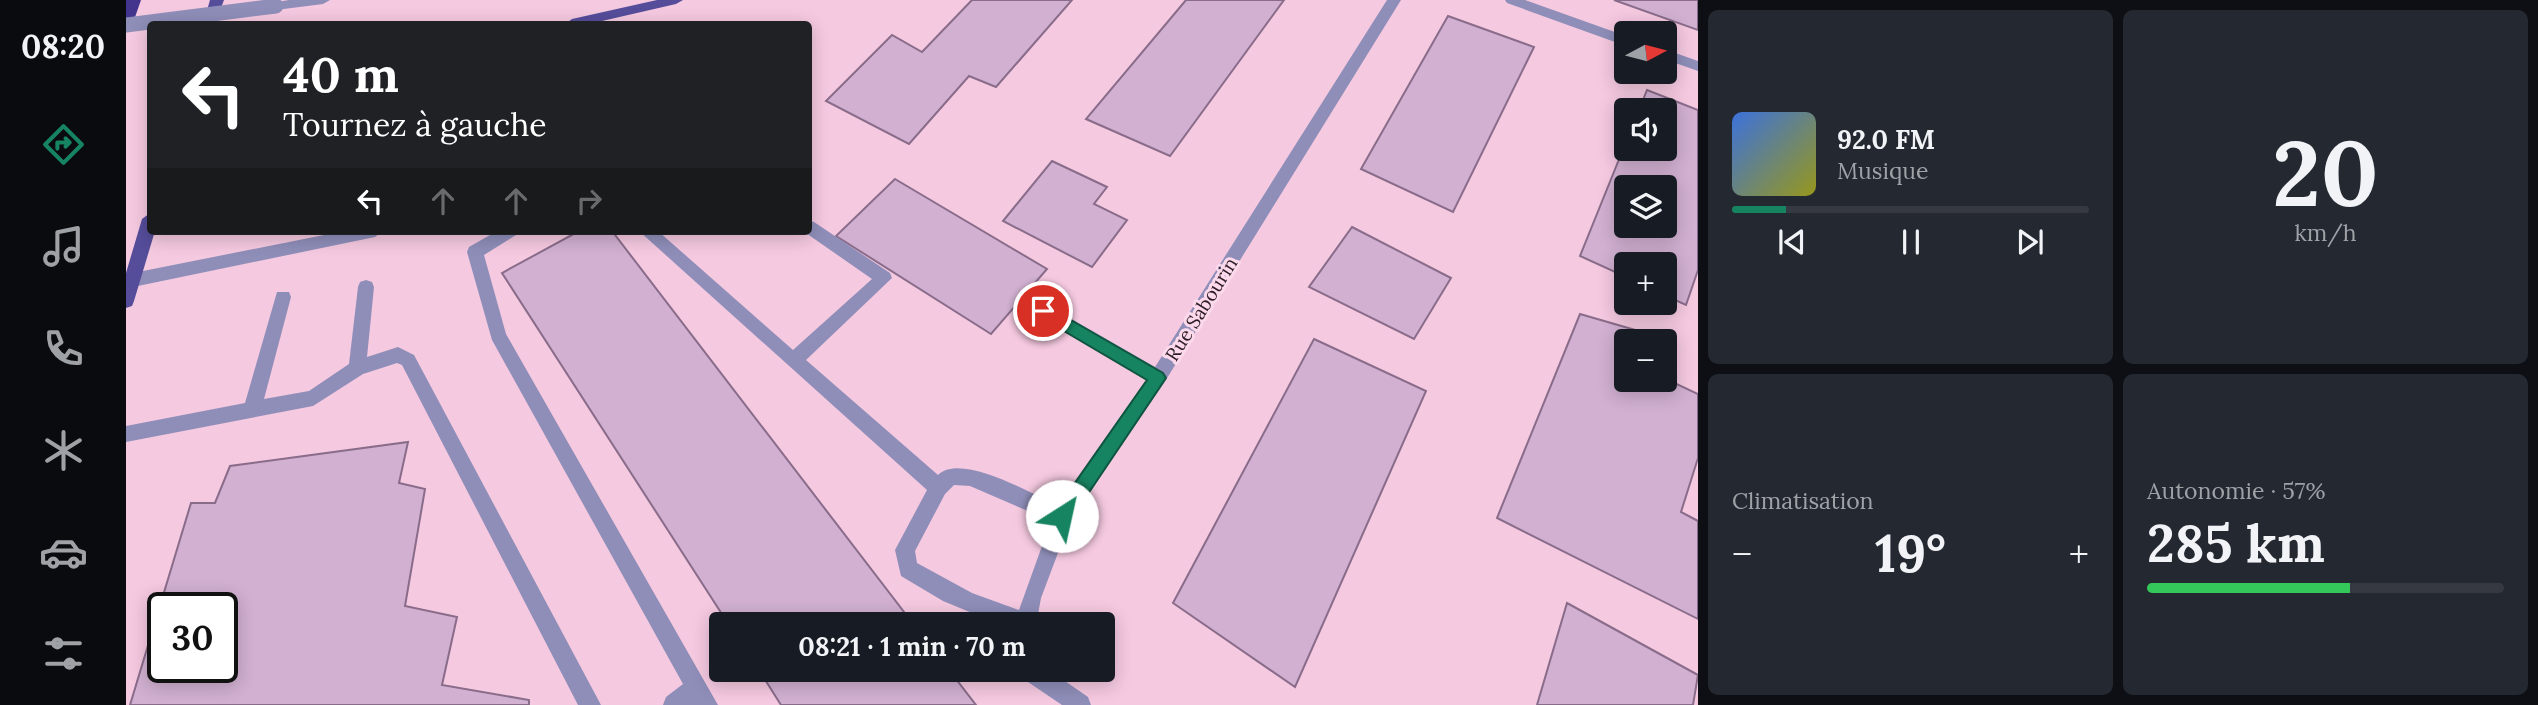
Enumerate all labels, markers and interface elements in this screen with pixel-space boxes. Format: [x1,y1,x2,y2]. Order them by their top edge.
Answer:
north arrow [1614,21,1676,84]
map controls [1614,21,1677,392]
text: 08:20 [21,26,105,67]
text: 40 m [283,43,399,105]
icon: left [168,49,259,140]
button: sound [1614,98,1677,161]
text: Tournez à gauche [283,104,547,145]
text: 20 [2272,114,2379,231]
icon: directions [39,120,88,169]
text: 92.0 FM [1837,123,1935,156]
text: Musique [1837,156,1928,185]
button: layers [1614,175,1677,238]
icon: left [351,182,389,220]
icon: ahead [424,182,462,220]
icon: ahead [497,182,535,220]
icon: right [570,182,608,220]
text: km/h [2294,218,2357,247]
icon: music [39,222,88,271]
icon: previous [1773,223,1811,261]
icon: pause [1892,223,1930,261]
icon: next [2011,223,2049,261]
button: + [1614,252,1677,315]
street label: Rue Sabourin [1160,253,1242,365]
pin [1013,281,1073,341]
icon: arrive [1024,292,1062,330]
icon: phone [39,324,88,373]
button: − [1614,329,1677,392]
icon: climate [39,426,88,475]
text: Autonomie · 57% [2147,476,2325,505]
position arrow [1025,479,1099,553]
text: Climatisation [1732,486,1874,515]
text: 285 km [2147,510,2325,576]
text: 19° [1875,520,1946,586]
icon: car [39,528,88,577]
text: − [1732,530,1752,578]
text: + [2069,530,2089,578]
speed limit sign: 30 [147,592,238,683]
icon: filters [39,629,88,678]
text: 08:21 · 1 min · 70 m [798,630,1026,663]

